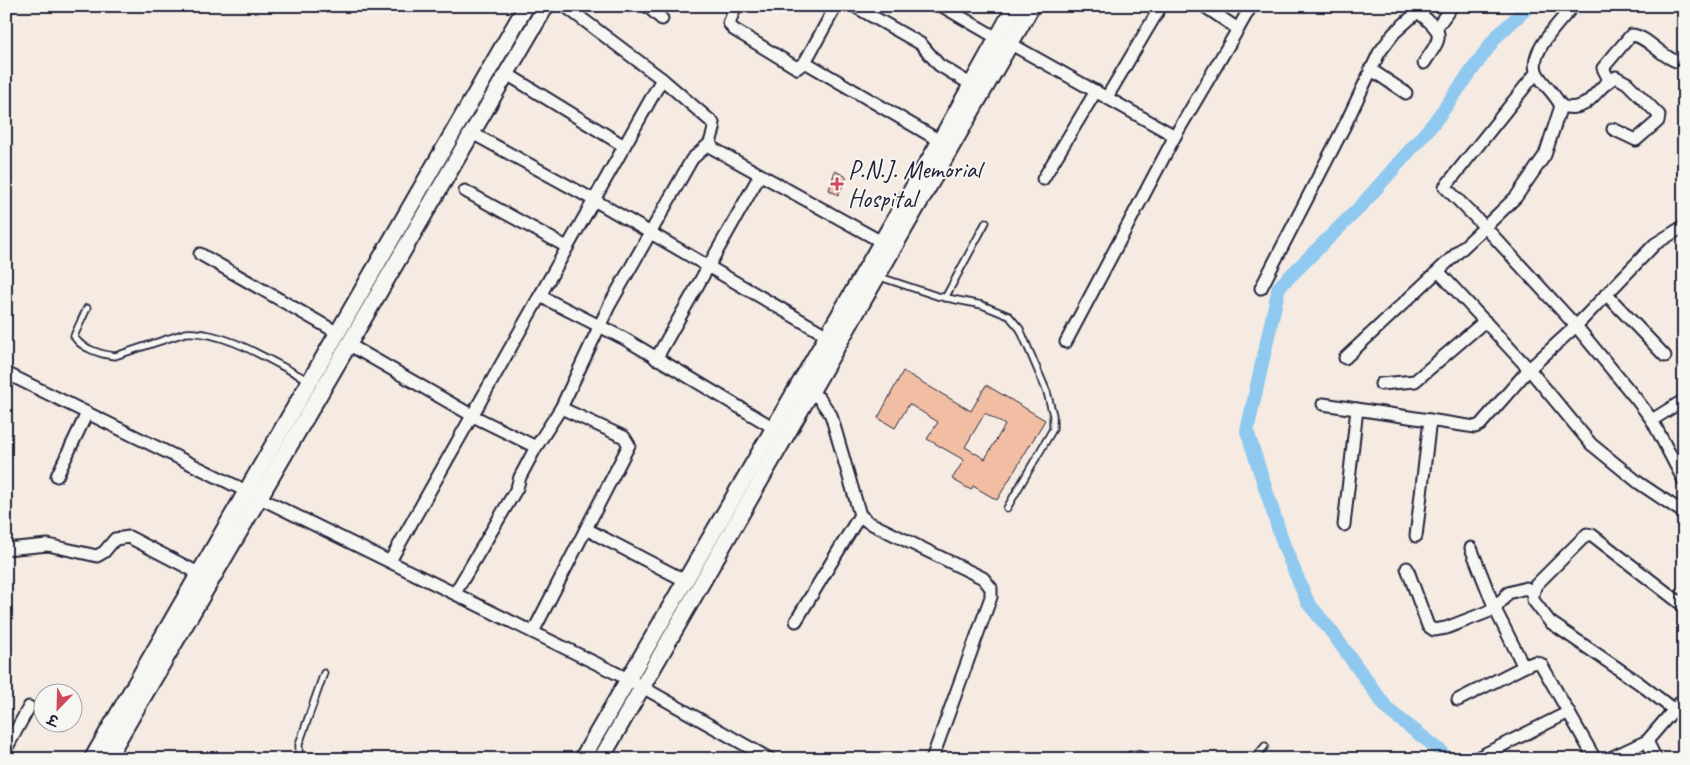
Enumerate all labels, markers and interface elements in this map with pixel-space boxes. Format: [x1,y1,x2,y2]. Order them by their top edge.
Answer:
place label: P.N.J. Memorial Hospital [848,154,986,215]
marker: P.N.J. Memorial Hospital [830,177,844,191]
north arrow [32,682,82,732]
text: उ [44,709,63,730]

